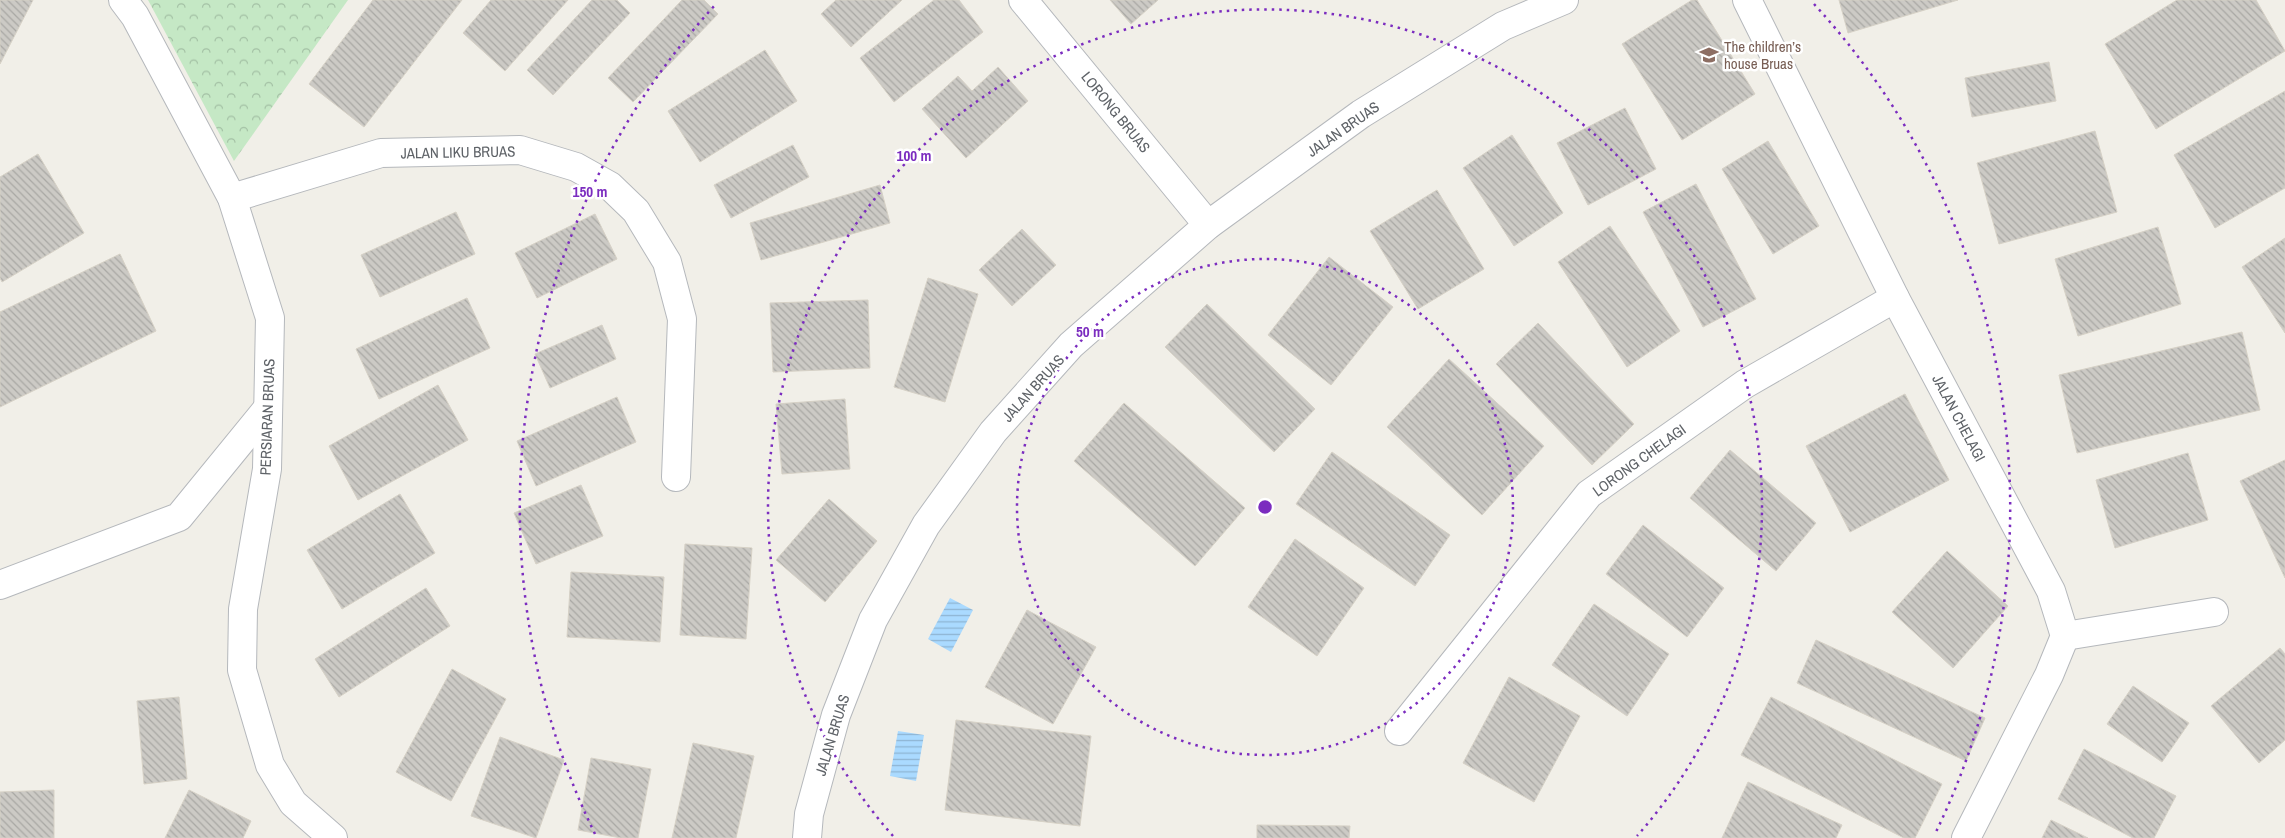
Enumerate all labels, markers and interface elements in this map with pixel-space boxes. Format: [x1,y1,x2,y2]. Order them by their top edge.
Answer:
place label: The children’s house Bruas [1724,36,1801,74]
school or university icon: The children’s house Bruas [1698,44,1720,66]
street label: LORONG BRUAS [1077,67,1155,157]
street label: JALAN BRUAS [1303,96,1383,162]
street label: JALAN LIKU BRUAS [400,140,516,164]
text: 100 m [897,145,931,166]
text: 150 m [573,181,607,202]
text: 50 m [1076,321,1104,342]
street label: JALAN BRUAS [997,350,1069,426]
street label: PERSIARAN BRUAS [254,358,280,476]
street label: JALAN CHELAGI [1927,371,1991,465]
street label: LORONG CHELAGI [1588,419,1690,501]
centre of rings [1256,498,1274,516]
street label: JALAN BRUAS [810,692,854,778]

